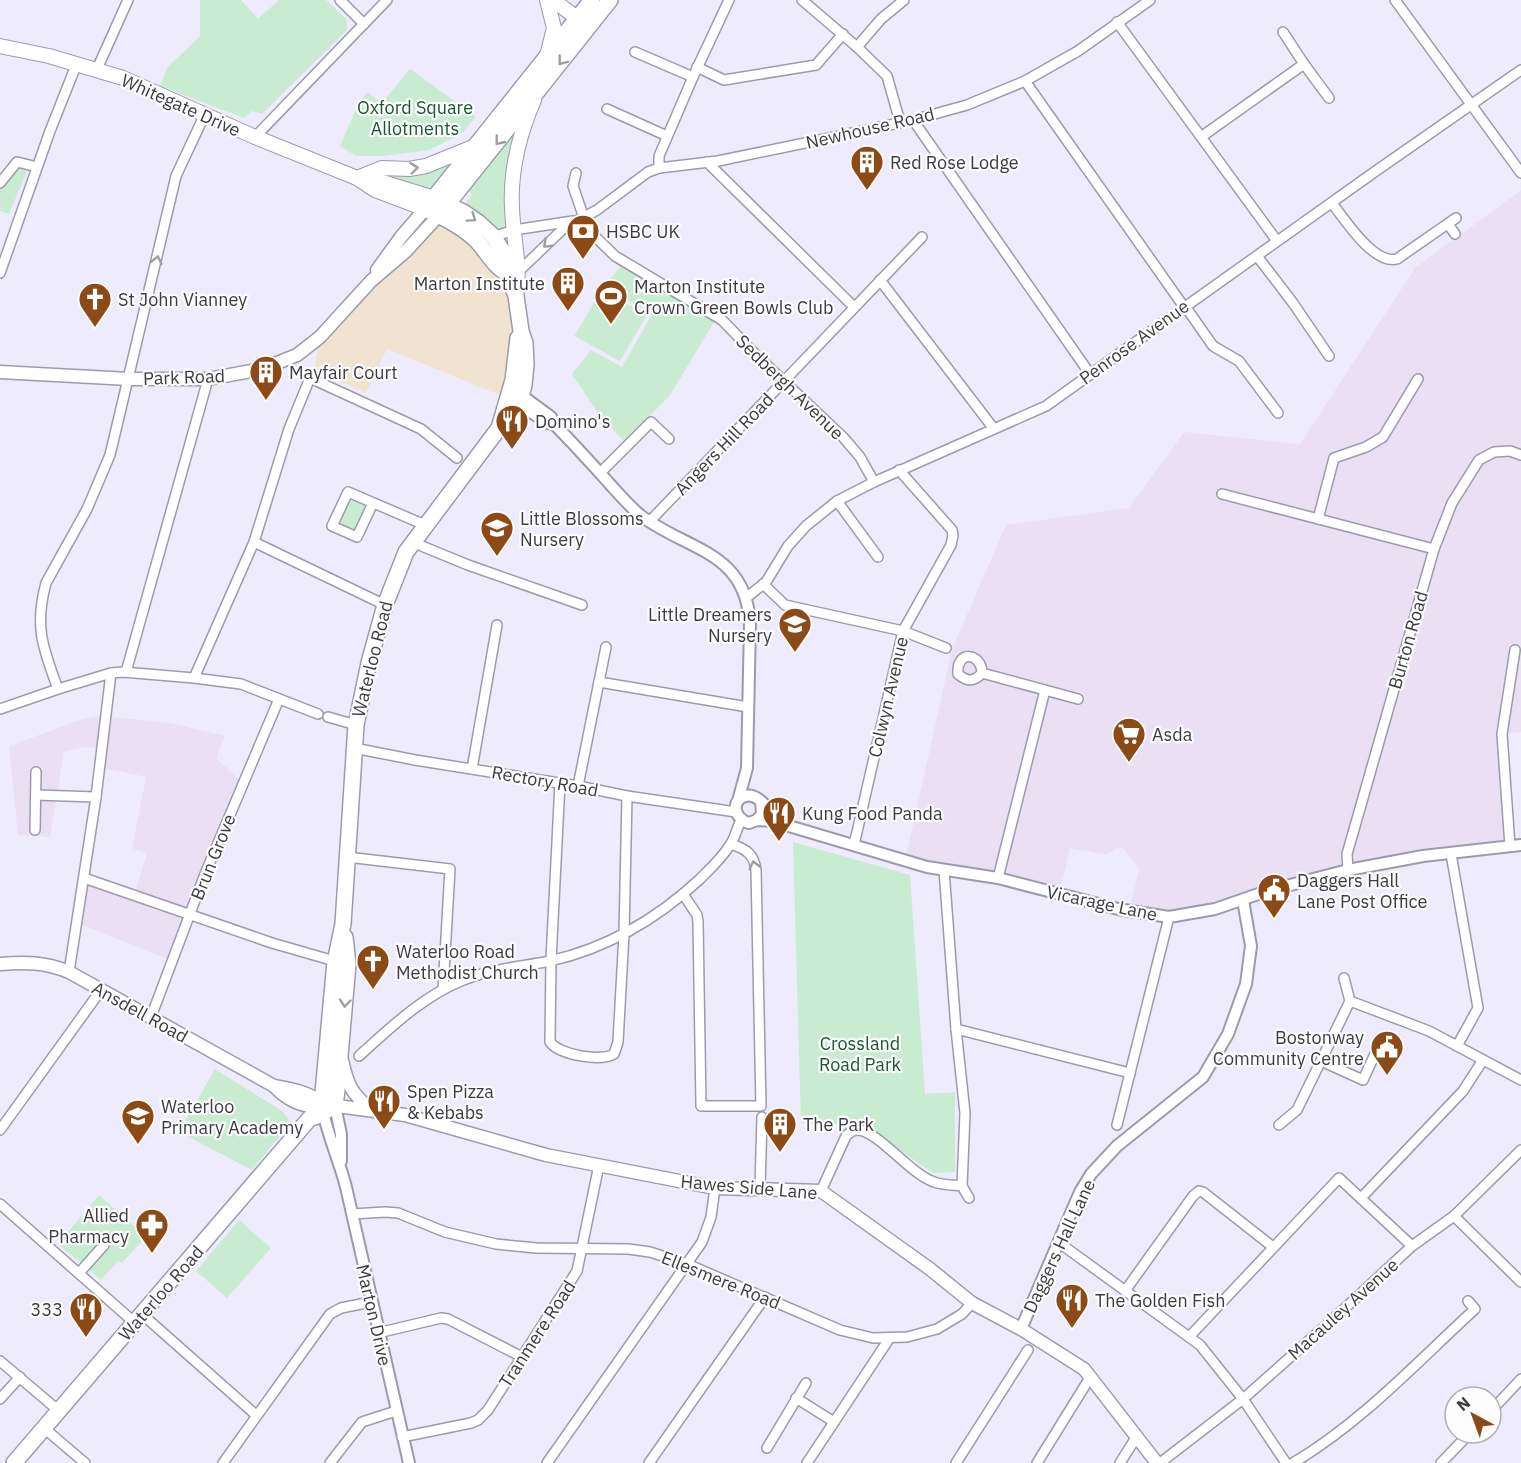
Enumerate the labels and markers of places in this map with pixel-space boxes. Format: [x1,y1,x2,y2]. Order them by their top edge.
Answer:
building icon: Red Rose Lodge [849,144,885,191]
place label: Red Rose Lodge [890,151,1019,174]
bank icon: HSBC UK [565,213,601,260]
place label: HSBC UK [606,220,681,243]
building icon: Marton Institute [550,265,586,312]
place label: Marton Institute [414,272,545,295]
place label: Marton Institute Crown Green Bowls Club [634,275,833,319]
sports icon: Marton Institute Crown Green Bowls Club [593,278,629,325]
church icon: St John Vianney [77,281,113,328]
place label: St John Vianney [118,288,247,311]
building icon: Mayfair Court [248,354,284,401]
place label: Mayfair Court [289,361,397,384]
restaurant icon: Domino's [494,403,530,450]
place label: Domino's [535,410,610,433]
place label: Little Blossoms Nursery [520,507,644,551]
school or university icon: Little Blossoms Nursery [479,510,515,557]
place label: Little Dreamers Nursery [648,603,772,647]
school or university icon: Little Dreamers Nursery [777,606,813,653]
supermarket icon: Asda [1111,716,1147,763]
place label: Asda [1152,723,1193,746]
restaurant icon: Kung Food Panda [761,795,797,842]
place label: Kung Food Panda [802,802,943,825]
place label: Daggers Hall Lane Post Office [1297,869,1428,913]
public building icon: Daggers Hall Lane Post Office [1256,872,1292,919]
place label: Waterloo Road Methodist Church [396,940,539,984]
church icon: Waterloo Road Methodist Church [355,943,391,990]
place label: Bostonway Community Centre [1213,1026,1364,1070]
public building icon: Bostonway Community Centre [1369,1029,1405,1076]
place label: Spen Pizza & Kebabs [407,1080,494,1124]
restaurant icon: Spen Pizza & Kebabs [366,1083,402,1130]
place label: Waterloo Primary Academy [161,1095,303,1139]
school or university icon: Waterloo Primary Academy [120,1098,156,1145]
building icon: The Park [762,1106,798,1153]
place label: The Park [803,1113,875,1136]
place label: Allied Pharmacy [48,1204,129,1248]
pharmacy icon: Allied Pharmacy [134,1207,170,1254]
restaurant icon: The Golden Fish [1054,1282,1090,1329]
place label: The Golden Fish [1095,1289,1225,1312]
restaurant icon: 333 [68,1291,104,1338]
place label: 333 [31,1298,63,1321]

